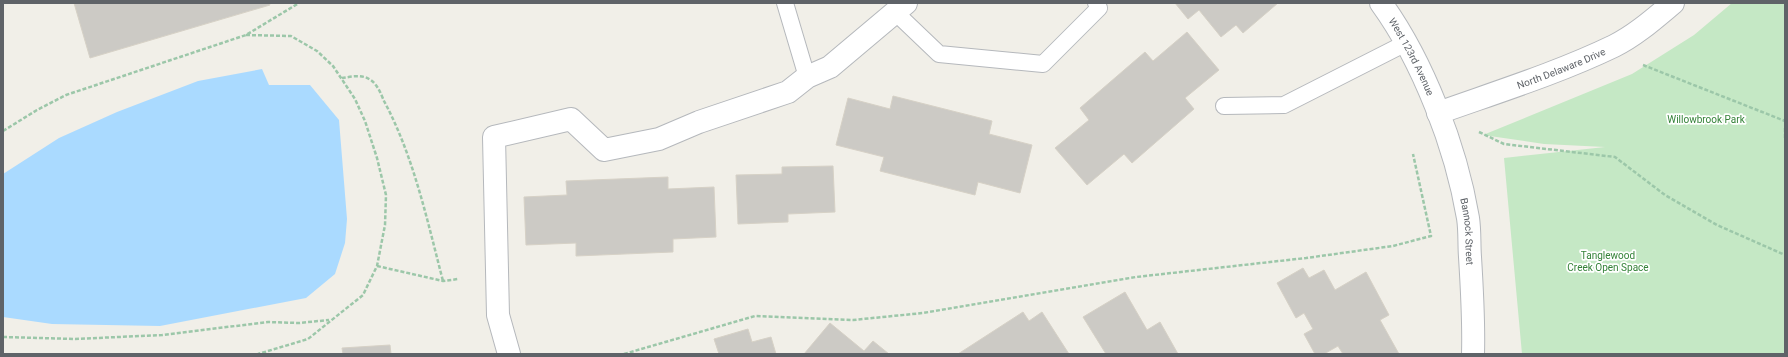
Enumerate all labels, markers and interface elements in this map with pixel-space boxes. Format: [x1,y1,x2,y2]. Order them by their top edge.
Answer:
street label: West 123rd Avenue [1387,16,1436,97]
street label: North Delaware Drive [1516,46,1607,91]
park label: Willowbrook Park [1667,114,1746,125]
street label: Bannock Street [1458,197,1475,265]
park label: Tanglewood Creek Open Space [1567,250,1649,273]

